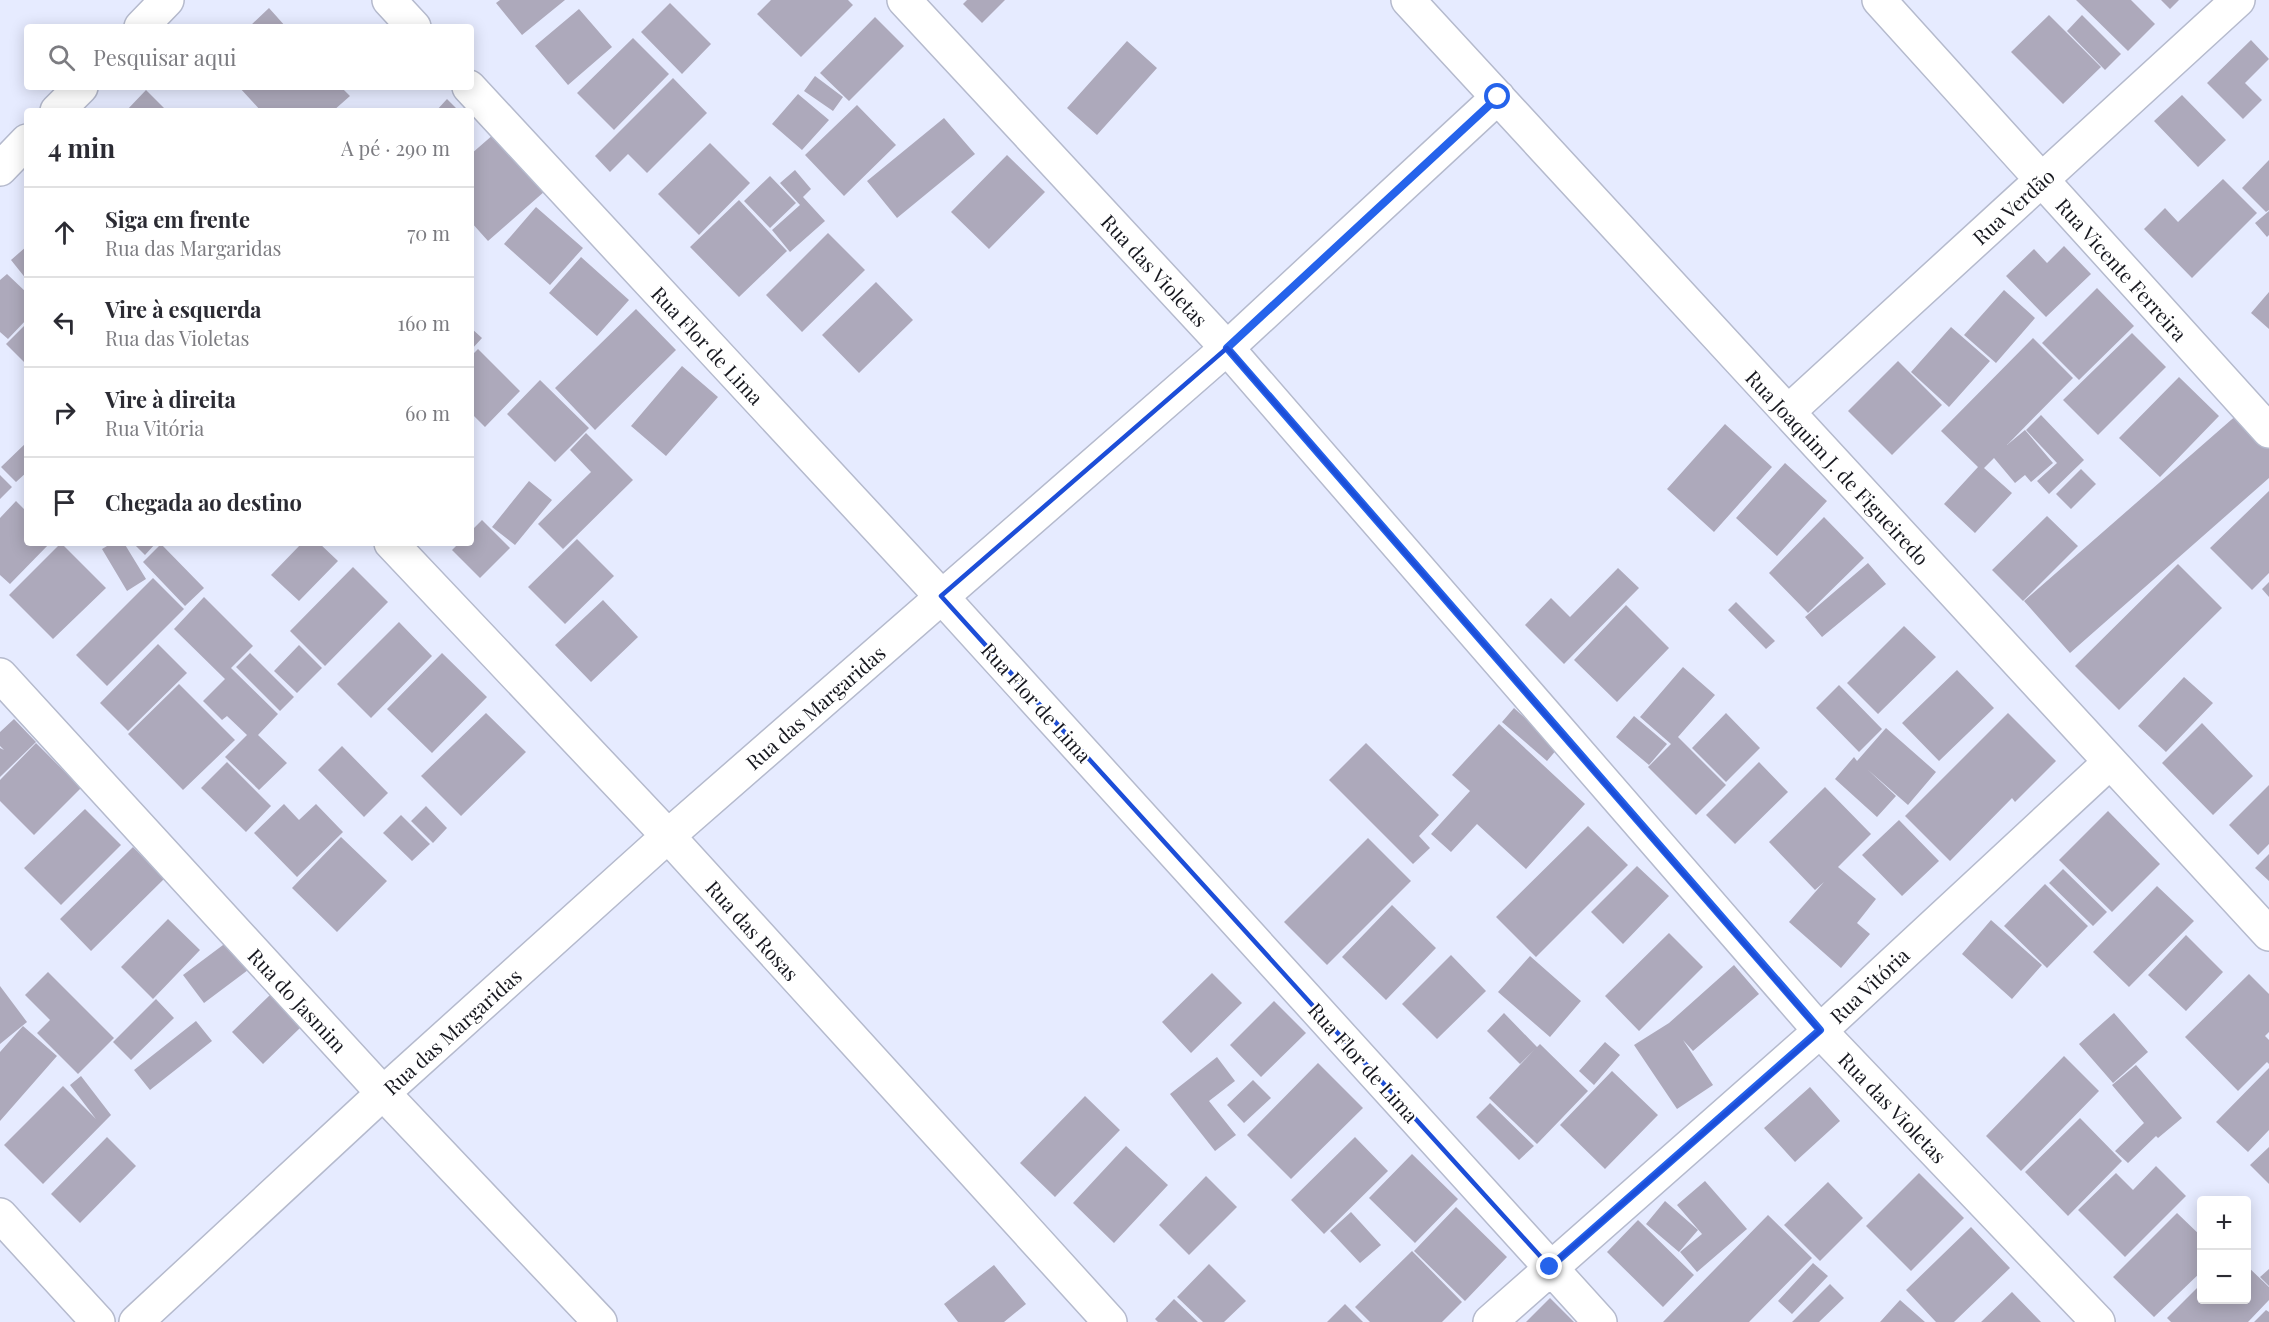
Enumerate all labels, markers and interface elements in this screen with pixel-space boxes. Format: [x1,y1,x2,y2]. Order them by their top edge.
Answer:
search box [24,24,474,90]
icon: search [45,41,78,74]
text: Pesquisar aqui [93,42,236,72]
route start [1484,83,1510,109]
text: 4 min [48,130,115,165]
text: A pé · 290 m [341,134,450,161]
street label: Rua Verdão [1966,162,2060,250]
street label: Rua Vicente Ferreira [2050,192,2194,346]
text: Siga em frente [105,204,250,234]
street label: Rua das Violetas [1096,208,1214,332]
icon: ahead [48,216,81,249]
text: 70 m [407,219,450,246]
text: Rua das Margaridas [105,234,282,261]
street label: Rua Flor de Lima [646,280,770,410]
text: Vire à esquerda [105,294,262,324]
icon: left [48,306,81,339]
text: 160 m [398,309,450,336]
text: Rua das Violetas [105,324,249,351]
street label: Rua Joaquim J. de Figueiredo [1740,364,1936,570]
text: Vire à direita [105,384,236,414]
icon: right [48,396,81,429]
text: 60 m [405,399,450,426]
text: Rua Vitória [105,414,204,441]
icon: arrive [48,486,81,519]
text: Chegada ao destino [105,487,302,517]
street label: Rua Flor de Lima [976,636,1098,768]
street label: Rua das Margaridas [740,639,890,775]
street label: Rua das Rosas [701,874,805,986]
street label: Rua Vitória [1823,941,1915,1029]
street label: Rua do Jasmim [243,942,353,1058]
street label: Rua das Margaridas [377,962,527,1100]
street label: Rua Flor de Lima [1303,996,1425,1128]
street label: Rua das Violetas [1833,1046,1953,1168]
map controls [2197,1196,2251,1304]
button: + [2197,1196,2251,1250]
button: − [2197,1250,2251,1304]
route end [1536,1253,1562,1279]

